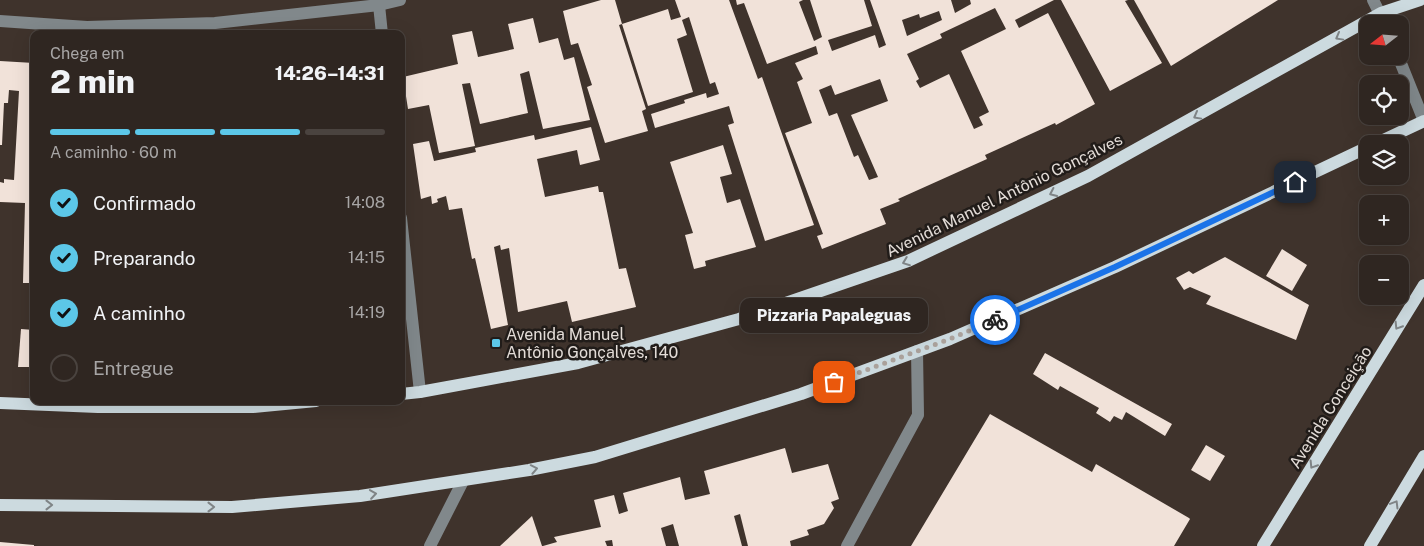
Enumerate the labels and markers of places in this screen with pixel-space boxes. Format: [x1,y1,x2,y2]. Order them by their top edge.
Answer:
pin [1274,161,1316,203]
callout: Pizzaria Papaleguas [740,297,928,332]
place label: Avenida Manuel Antônio Gonçalves, 140 [506,325,679,362]
marker: Avenida Manuel Antônio Gonçalves, 140 [490,337,502,349]
pin [813,361,855,403]

